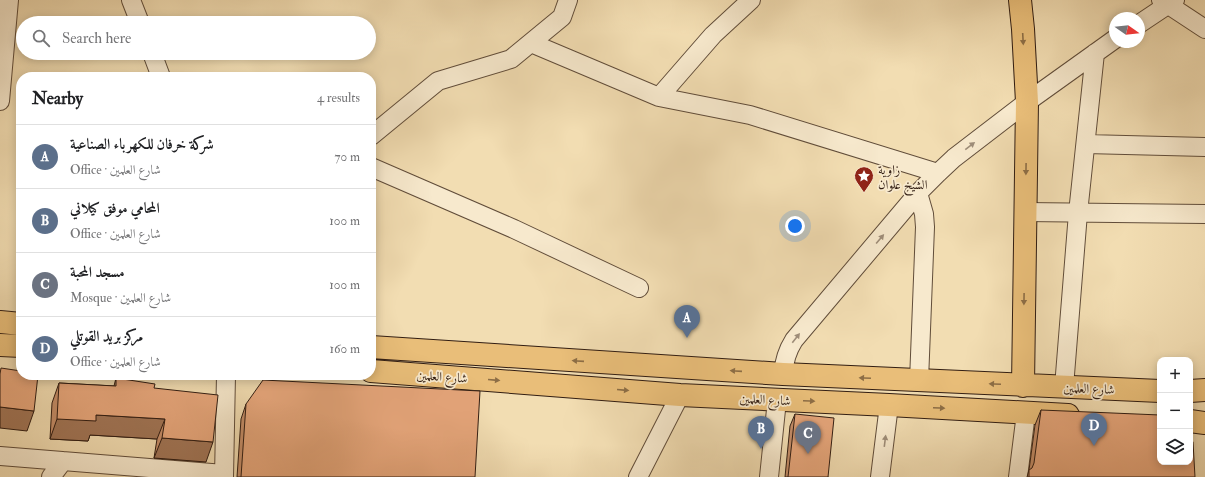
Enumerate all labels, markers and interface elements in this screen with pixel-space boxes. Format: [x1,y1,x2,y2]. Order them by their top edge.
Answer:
north arrow [1109,12,1145,48]
search box [16,16,376,60]
icon: search [30,27,52,49]
text: Search here [62,29,131,48]
one-way arrow [1020,33,1027,45]
text: Nearby [32,88,83,109]
text: 4 results [317,90,360,106]
text: شركة خرفان للكهرباء الصناعية [70,135,214,154]
one-way arrow [965,142,976,150]
text: A [41,149,49,165]
text: 70 m [335,149,360,165]
text: Office · شارع العلمين [70,162,161,178]
place label: زاوية الشيخ علوان [878,162,928,196]
one-way arrow [1023,163,1029,176]
place icon: زاوية الشيخ علوان [853,165,875,193]
text: المحامي موفق كيلاني [70,199,160,218]
text: B [41,213,49,229]
text: 100 m [329,213,360,229]
your location [785,216,805,236]
text: Office · شارع العلمين [70,226,161,242]
one-way arrow [875,233,884,244]
text: مسجد المحبة [70,263,125,282]
text: C [40,277,50,293]
text: 100 m [329,277,360,293]
text: Mosque · شارع العلمين [70,290,171,306]
one-way arrow [1021,293,1027,306]
pin: A [674,305,700,338]
text: مركز بريد القوتلي [70,327,143,346]
one-way arrow [792,333,800,344]
text: D [40,341,50,357]
text: 160 m [329,341,360,357]
text: Office · شارع العلمين [70,354,161,370]
one-way arrow [572,357,584,364]
map controls [1157,357,1193,465]
button: + [1157,357,1193,393]
street label: شارع العلمين [416,367,468,390]
one-way arrow [729,367,742,374]
one-way arrow [858,375,871,381]
one-way arrow [488,376,500,383]
street label: شارع العلمين [1063,380,1115,401]
one-way arrow [989,381,1001,388]
one-way arrow [617,387,629,394]
street label: شارع العلمين [739,391,791,412]
button: − [1157,393,1193,429]
one-way arrow [803,398,816,404]
one-way arrow [933,404,945,411]
pin: D [1081,413,1107,446]
pin: B [748,416,774,449]
pin: C [795,421,821,454]
button: layers [1157,429,1193,465]
one-way arrow [882,435,888,447]

